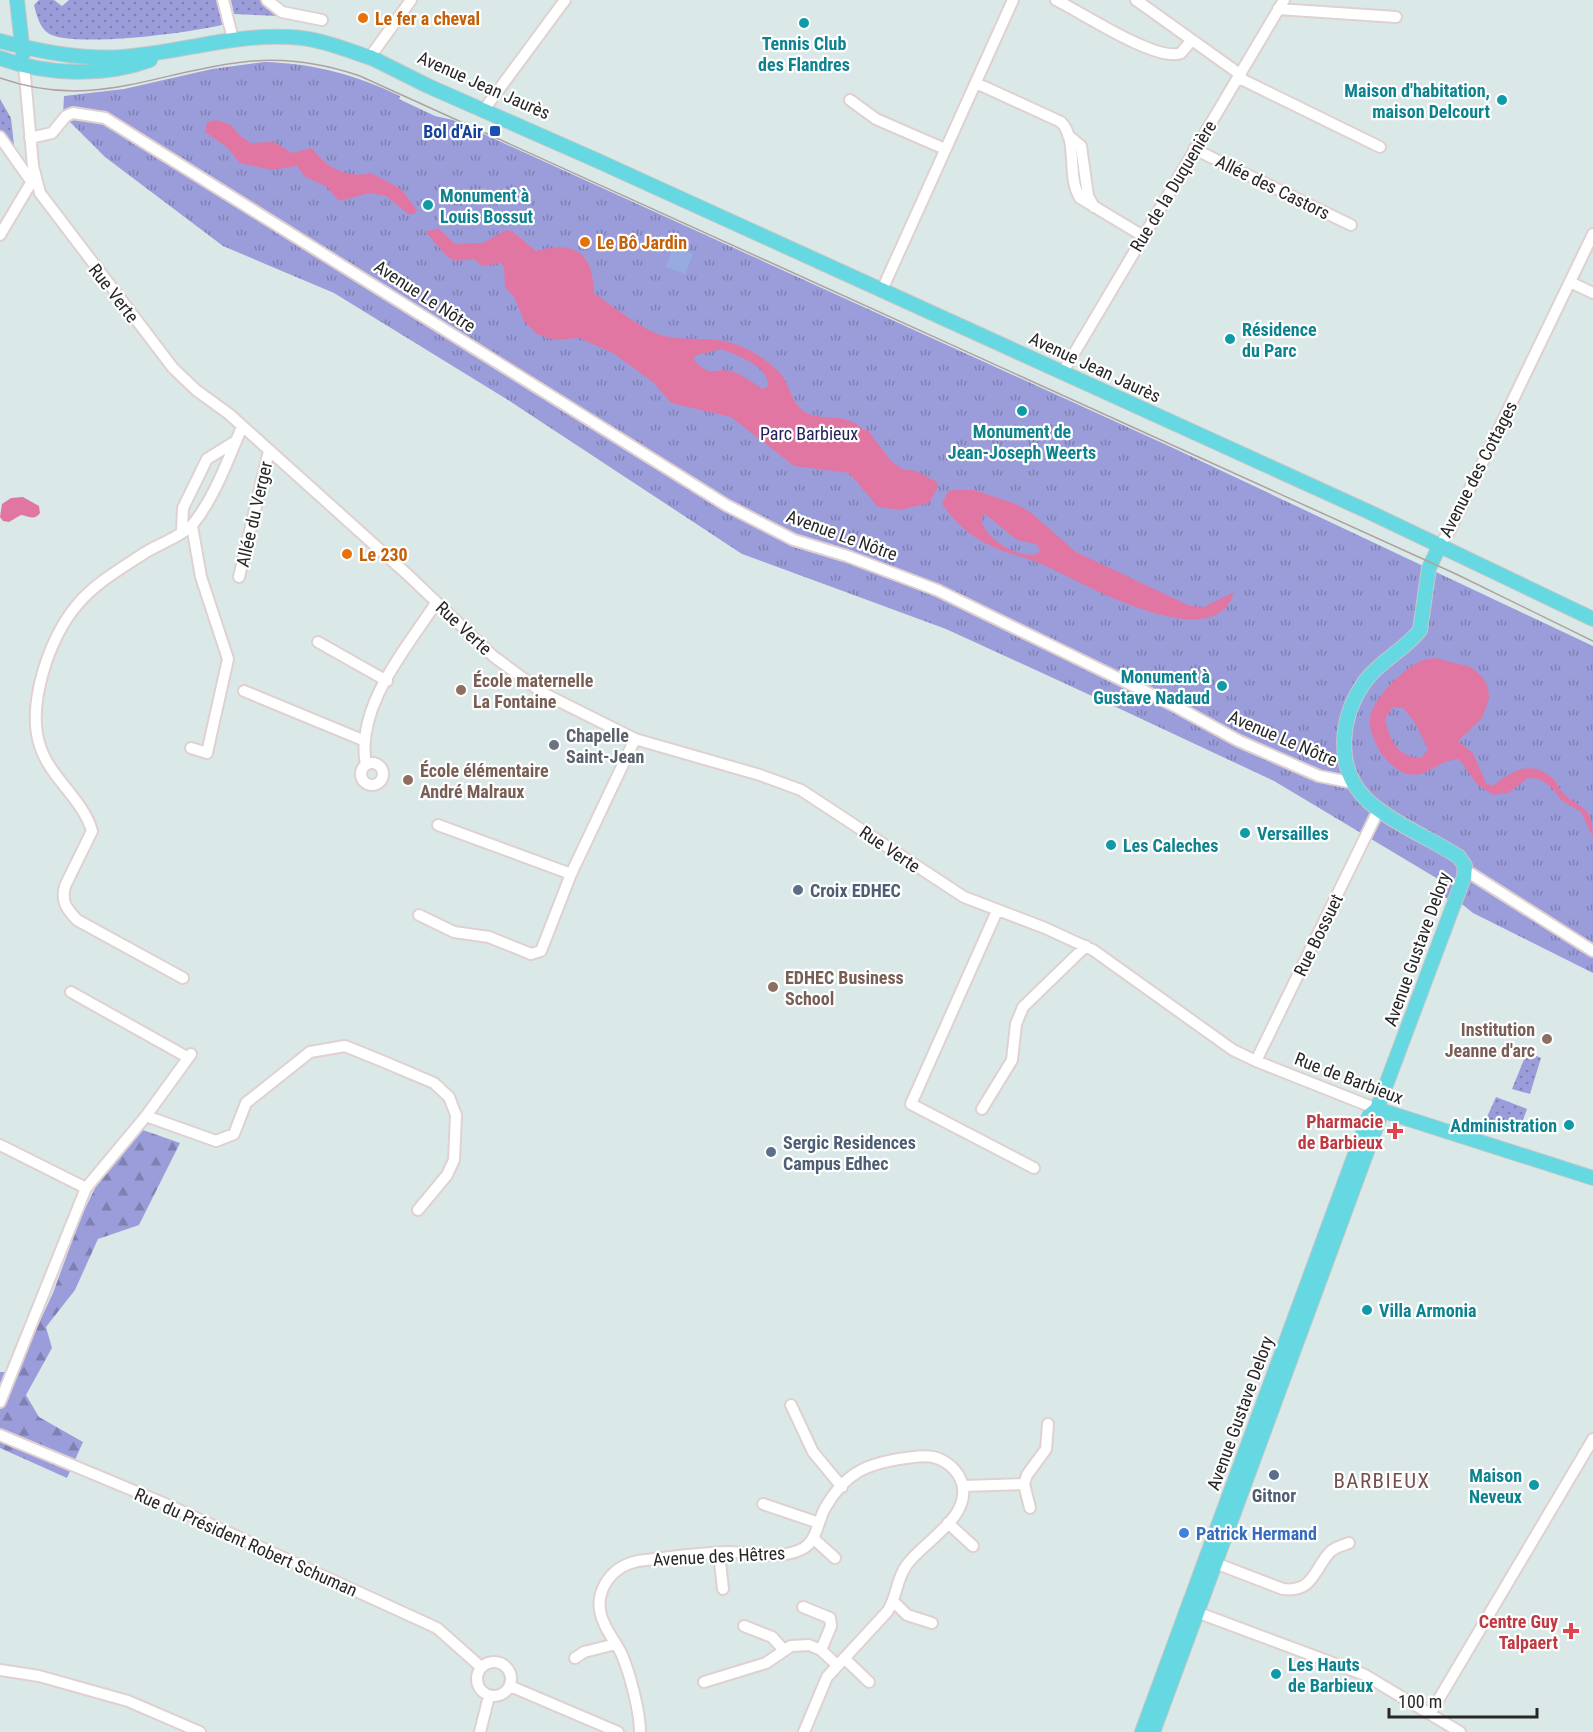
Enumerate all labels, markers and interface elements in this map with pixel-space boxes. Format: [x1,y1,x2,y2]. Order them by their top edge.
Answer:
place label: Le fer a cheval [375,8,480,29]
marker: Le fer a cheval [356,11,370,25]
marker: Tennis Club des Flandres [797,16,811,30]
place label: Tennis Club des Flandres [758,33,850,75]
street label: Avenue Jean Jaurès [415,46,553,124]
place label: Maison d'habitation, maison Delcourt [1344,80,1490,122]
marker: Maison d'habitation, maison Delcourt [1495,93,1509,107]
street label: Rue de la Duquenière [1126,117,1220,255]
place label: Bol d'Air [423,121,483,142]
marker: Bol d'Air [488,124,502,138]
street label: Allée des Castors [1213,150,1333,224]
place label: Monument à Louis Bossut [440,185,534,227]
marker: Monument à Louis Bossut [421,198,435,212]
place label: Le Bô Jardin [597,232,687,253]
marker: Le Bô Jardin [578,235,592,249]
street label: Avenue Le Nôtre [370,256,480,336]
street label: Rue Verte [85,259,143,327]
place label: Résidence du Parc [1242,319,1317,361]
street label: Avenue Jean Jaurès [1026,327,1164,407]
marker: Résidence du Parc [1223,332,1237,346]
street label: Avenue des Cottages [1435,398,1521,540]
marker: Monument de Jean-Joseph Weerts [1015,404,1029,418]
place label: Monument de Jean-Joseph Weerts [948,421,1096,463]
park label: Parc Barbieux [760,423,858,444]
street label: Allée du Verger [232,459,276,569]
street label: Avenue Le Nôtre [784,505,900,565]
place label: Le 230 [359,544,408,565]
marker: Le 230 [340,547,354,561]
street label: Rue Verte [432,597,496,659]
place label: Monument à Gustave Nadaud [1093,666,1210,708]
place label: École maternelle La Fontaine [473,670,594,712]
marker: Monument à Gustave Nadaud [1215,679,1229,693]
marker: École maternelle La Fontaine [454,683,468,697]
street label: Avenue Le Nôtre [1225,706,1341,770]
place label: Chapelle Saint-Jean [566,725,644,767]
marker: Chapelle Saint-Jean [547,738,561,752]
place label: École élémentaire André Malraux [420,760,549,802]
marker: École élémentaire André Malraux [401,773,415,787]
street label: Rue Verte [856,821,924,877]
place label: Versailles [1257,823,1329,844]
marker: Versailles [1238,826,1252,840]
place label: Les Caleches [1123,835,1218,856]
marker: Les Caleches [1104,838,1118,852]
street label: Avenue Gustave Delory [1379,869,1455,1029]
place label: Croix EDHEC [810,880,901,901]
marker: Croix EDHEC [791,883,805,897]
street label: Rue Bossuet [1289,891,1347,979]
place label: EDHEC Business School [785,967,904,1009]
marker: EDHEC Business School [766,980,780,994]
place label: Institution Jeanne d'arc [1445,1019,1535,1061]
marker: Institution Jeanne d'arc [1540,1032,1554,1046]
street label: Rue de Barbieux [1292,1048,1406,1108]
place label: Pharmacie de Barbieux [1298,1111,1383,1153]
place label: Administration [1450,1115,1557,1136]
marker: Administration [1562,1118,1576,1132]
marker: Pharmacie de Barbieux [1388,1124,1402,1138]
place label: Sergic Residences Campus Edhec [783,1132,916,1174]
marker: Sergic Residences Campus Edhec [764,1145,778,1159]
place label: Villa Armonia [1379,1300,1477,1321]
marker: Villa Armonia [1360,1303,1374,1317]
street label: Avenue Gustave Delory [1202,1333,1278,1493]
place label: Maison Neveux [1469,1465,1522,1507]
marker: Gitnor [1267,1468,1281,1482]
district label: BARBIEUX [1333,1469,1431,1493]
marker: Maison Neveux [1527,1478,1541,1492]
street label: Rue du Président Robert Schuman [131,1483,361,1601]
place label: Gitnor [1252,1485,1296,1506]
place label: Patrick Hermand [1196,1523,1317,1544]
marker: Patrick Hermand [1177,1526,1191,1540]
street label: Avenue des Hêtres [652,1542,786,1570]
place label: Centre Guy Talpaert [1479,1611,1558,1653]
marker: Centre Guy Talpaert [1562,1622,1580,1640]
place label: Les Hauts de Barbieux [1288,1654,1373,1696]
marker: Les Hauts de Barbieux [1269,1667,1283,1681]
scale bar [1389,1681,1538,1719]
text: 100 m [1398,1691,1442,1712]

